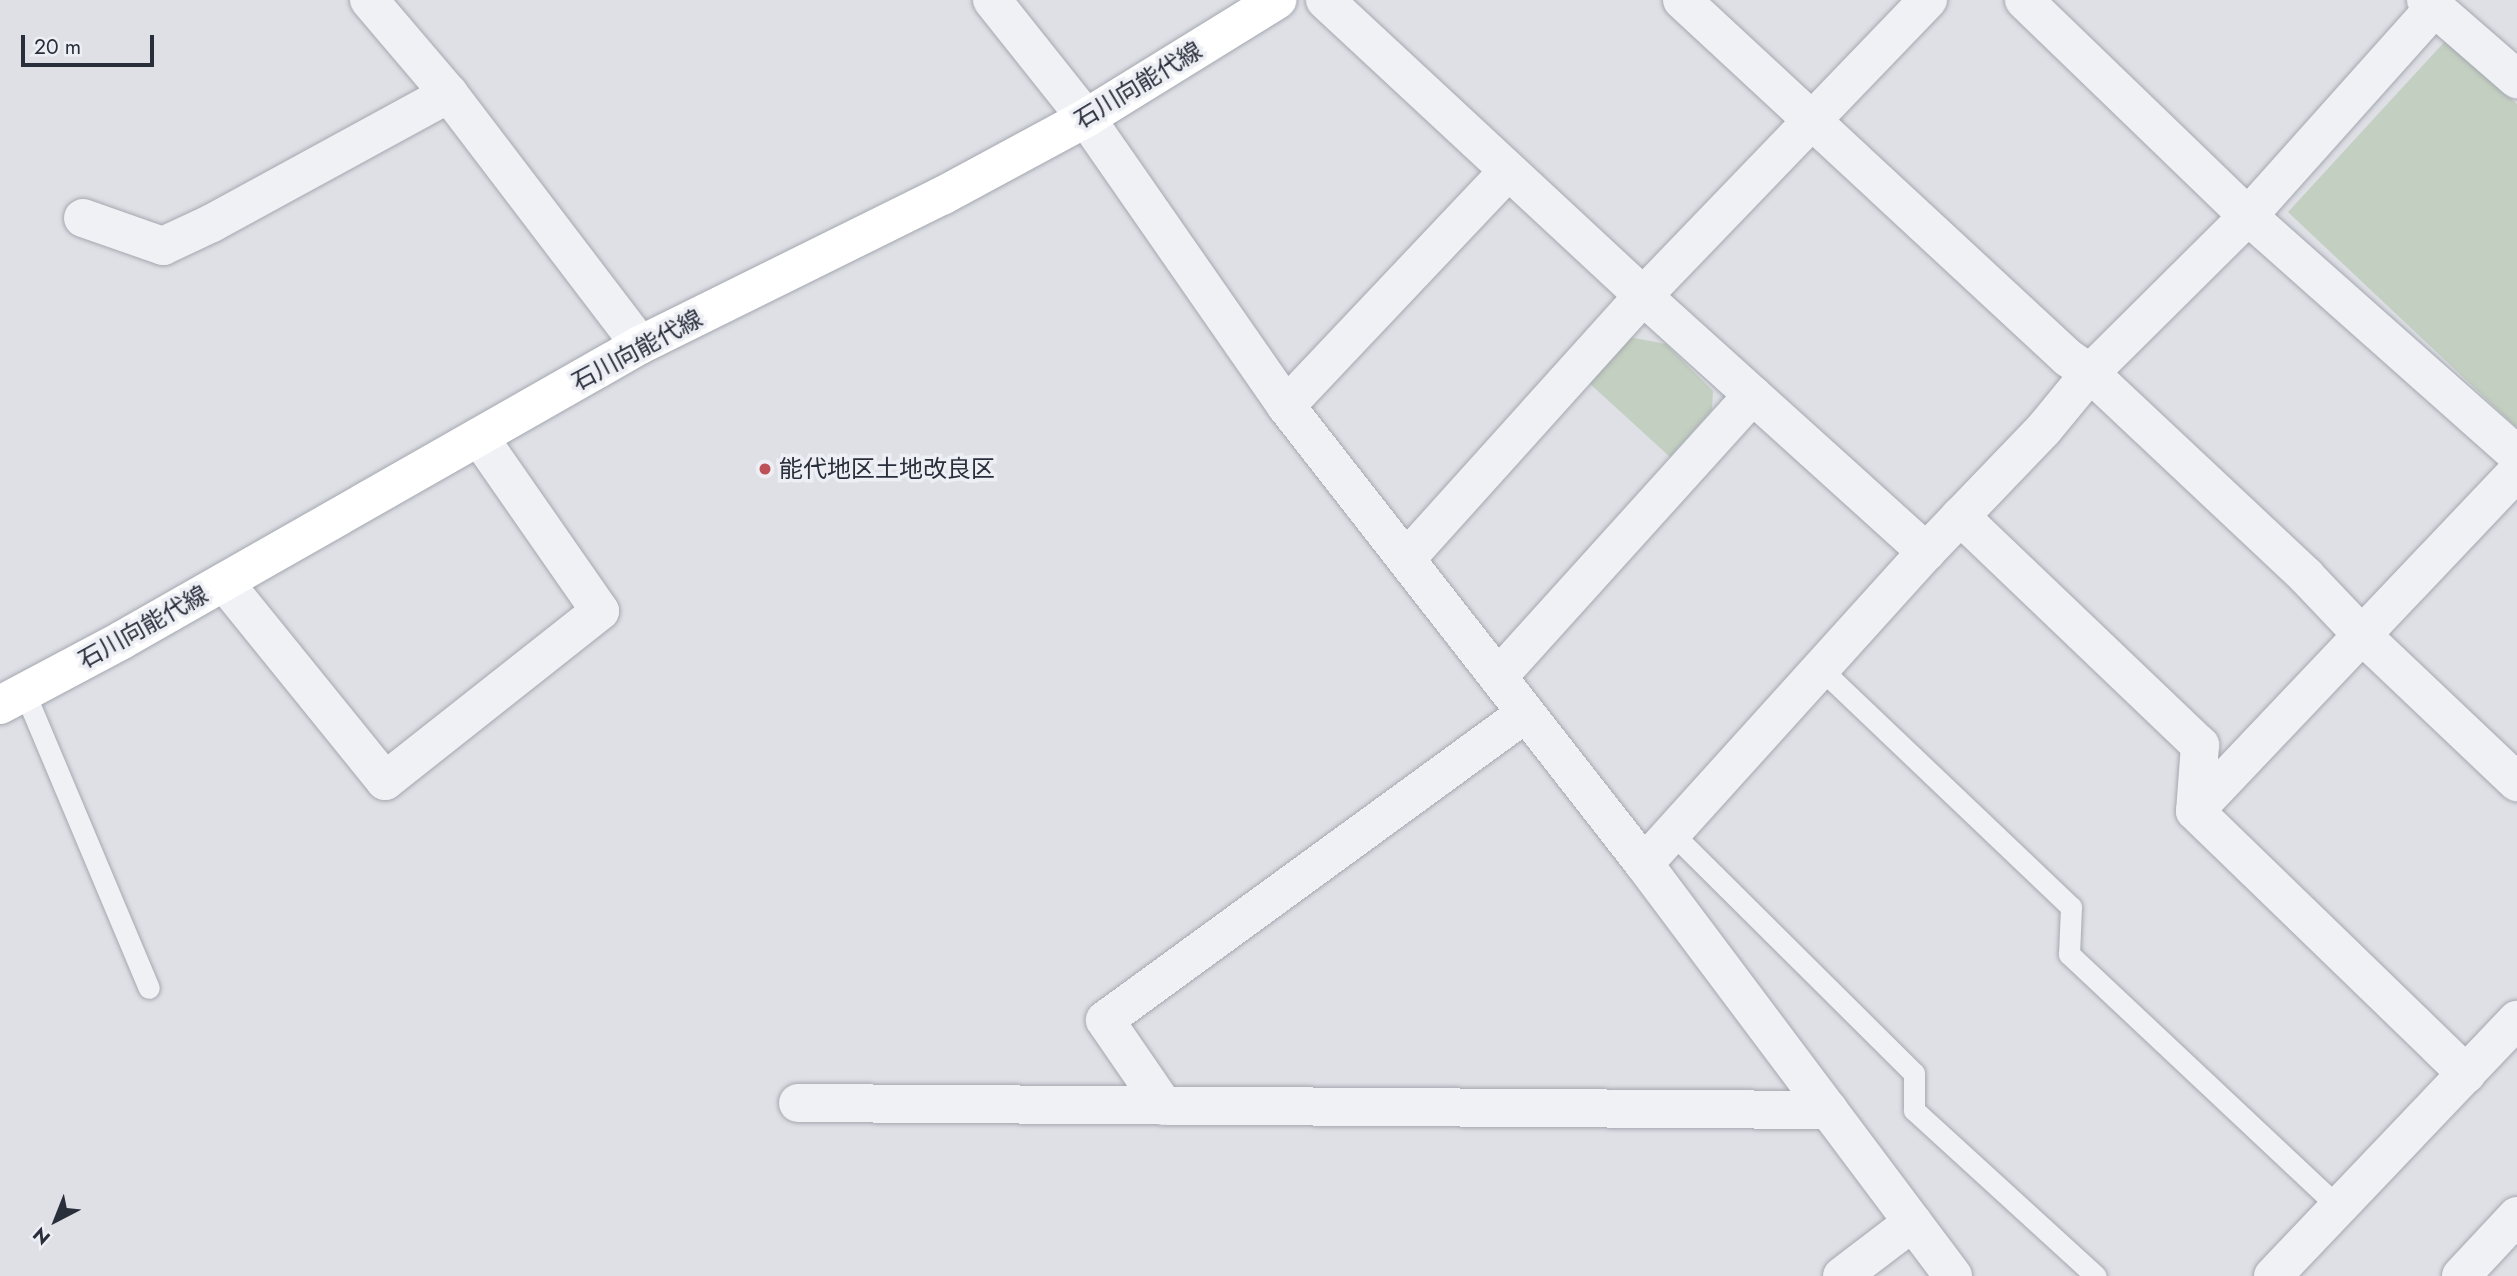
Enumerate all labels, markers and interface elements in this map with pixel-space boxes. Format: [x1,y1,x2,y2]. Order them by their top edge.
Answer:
scale bar [24,21,158,65]
text: 20 m [34,32,81,62]
street label: 石川向能代線 [1069,36,1207,134]
street label: 石川向能代線 [567,303,707,397]
place label: 能代地区土地改良区 [779,455,995,483]
marker: 能代地区土地改良区 [757,461,773,477]
street label: 石川向能代線 [73,579,213,675]
north arrow [21,1185,91,1255]
text: N [27,1221,56,1251]

